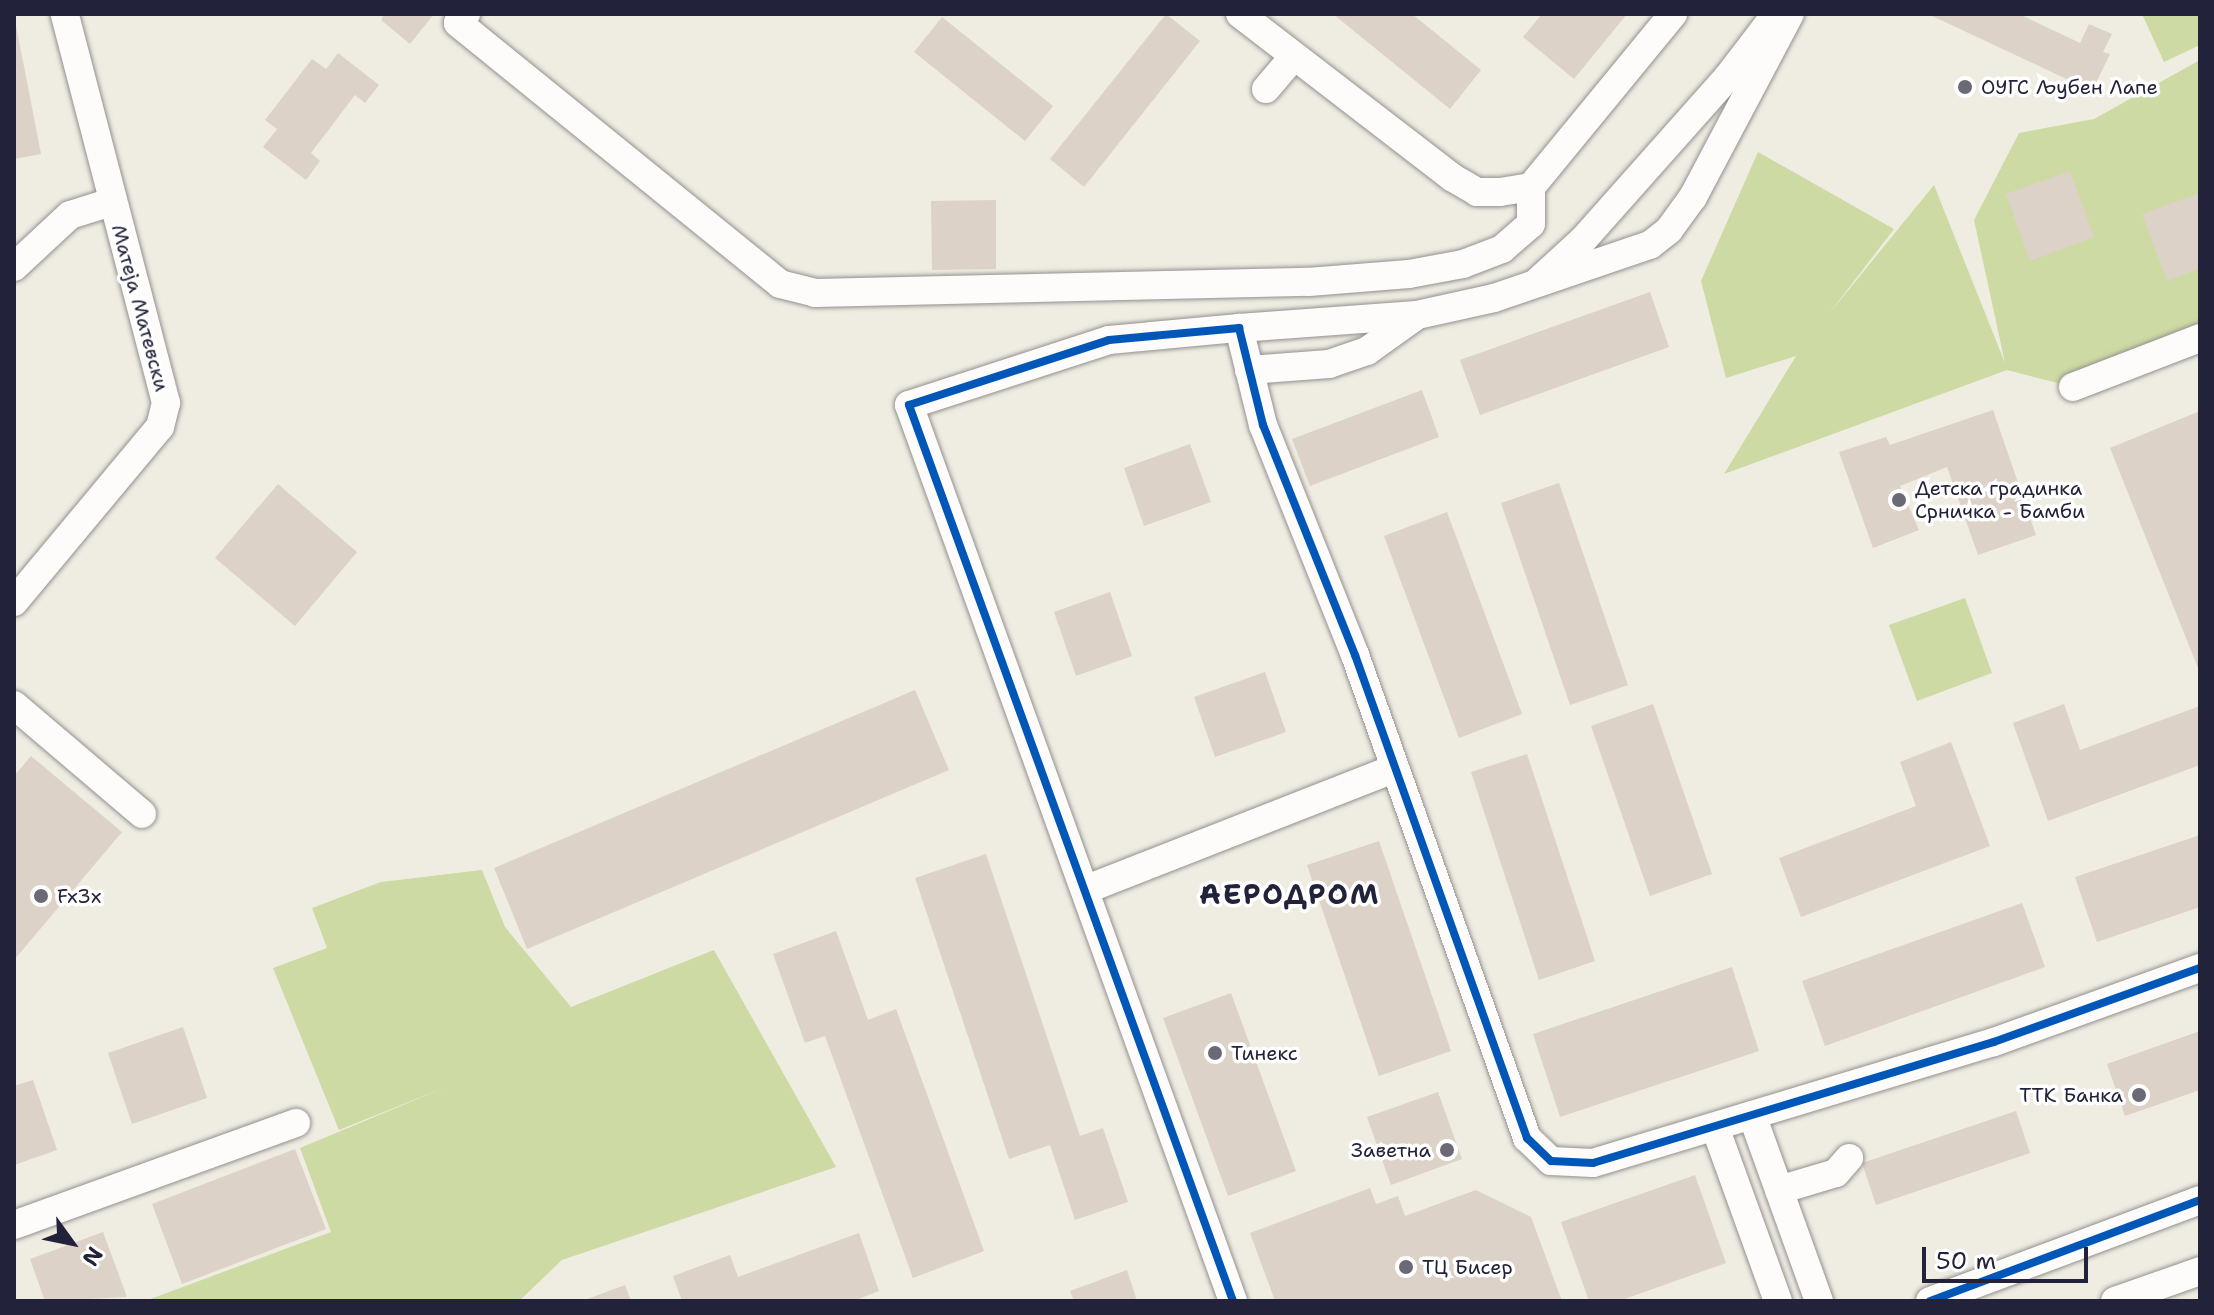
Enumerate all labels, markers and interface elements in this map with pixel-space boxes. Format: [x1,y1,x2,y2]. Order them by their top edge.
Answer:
place label: ОУГС Љубен Лапе [1981,75,2158,99]
marker: ОУГС Љубен Лапе [1956,78,1974,96]
street label: Матеја Матевски [106,222,174,394]
place label: Детска градинка Срничка - Бамби [1915,476,2085,523]
marker: Детска градинка Срничка - Бамби [1890,491,1908,509]
district label: АЕРОДРОМ [1199,877,1381,911]
place label: Fx3x [57,884,102,908]
marker: Fx3x [32,887,50,905]
place label: Тинекс [1231,1041,1298,1065]
marker: Тинекс [1206,1044,1224,1062]
place label: ТТК Банка [2019,1083,2123,1107]
marker: ТТК Банка [2130,1086,2148,1104]
place label: Заветна [1351,1138,1431,1162]
marker: Заветна [1438,1141,1456,1159]
north arrow [32,1203,112,1283]
scale bar [1926,1231,2092,1281]
text: N [76,1241,109,1272]
text: 50 m [1936,1245,1996,1277]
place label: ТЦ Бисер [1422,1255,1513,1279]
marker: ТЦ Бисер [1397,1258,1415,1276]

